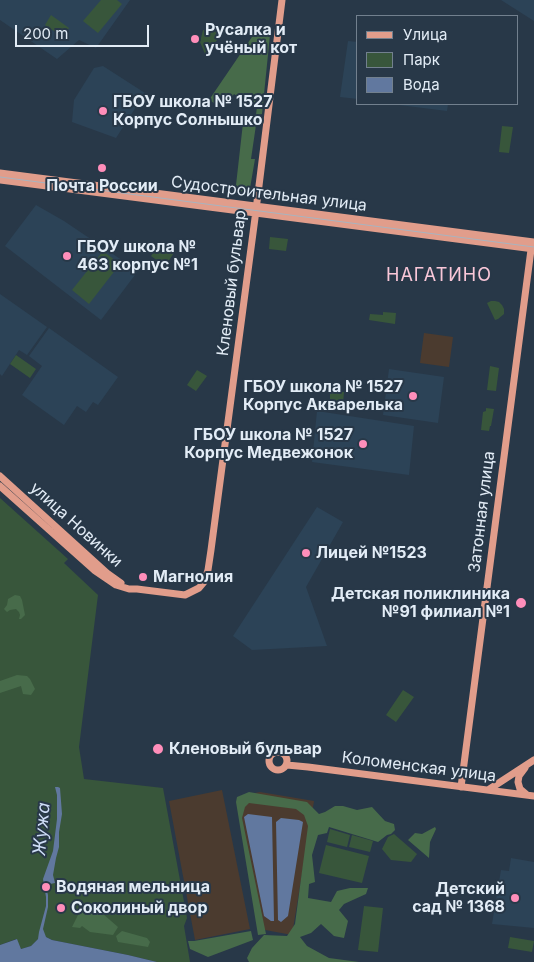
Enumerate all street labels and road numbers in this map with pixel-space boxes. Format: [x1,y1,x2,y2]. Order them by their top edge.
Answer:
street label: Судостроительная улица [170,172,368,216]
street label: Кленовый бульвар [214,209,250,357]
street label: Затонная улица [465,450,499,574]
street label: улица Новинки [26,479,126,571]
street label: Коломенская улица [341,748,497,786]

